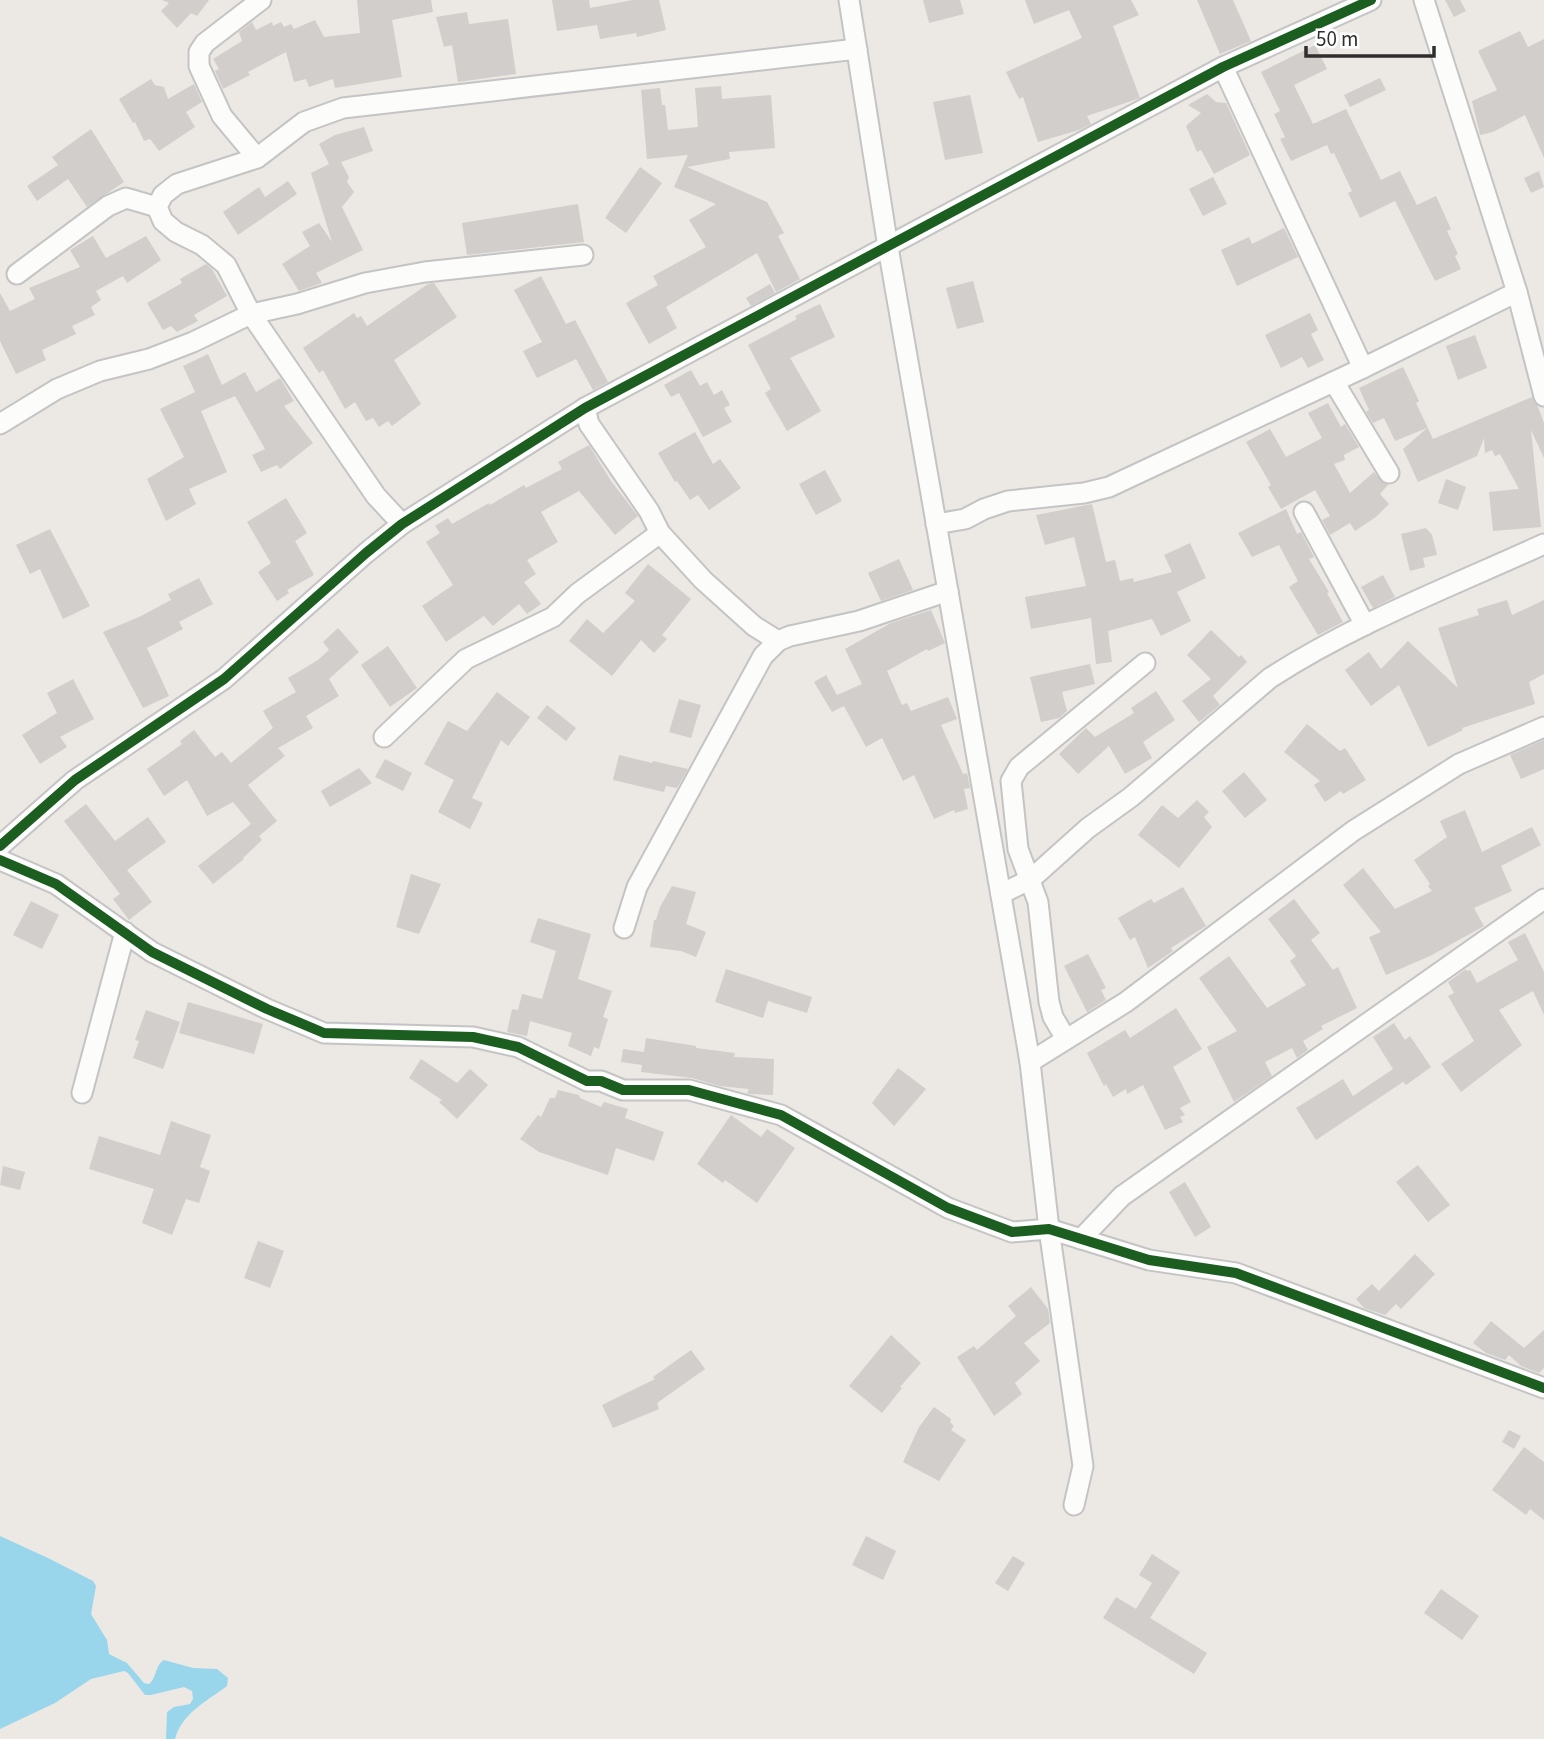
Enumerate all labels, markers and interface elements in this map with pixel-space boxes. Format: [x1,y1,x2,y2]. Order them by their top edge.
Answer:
scale bar [1306,14,1434,58]
text: 50 m [1316,24,1358,54]

